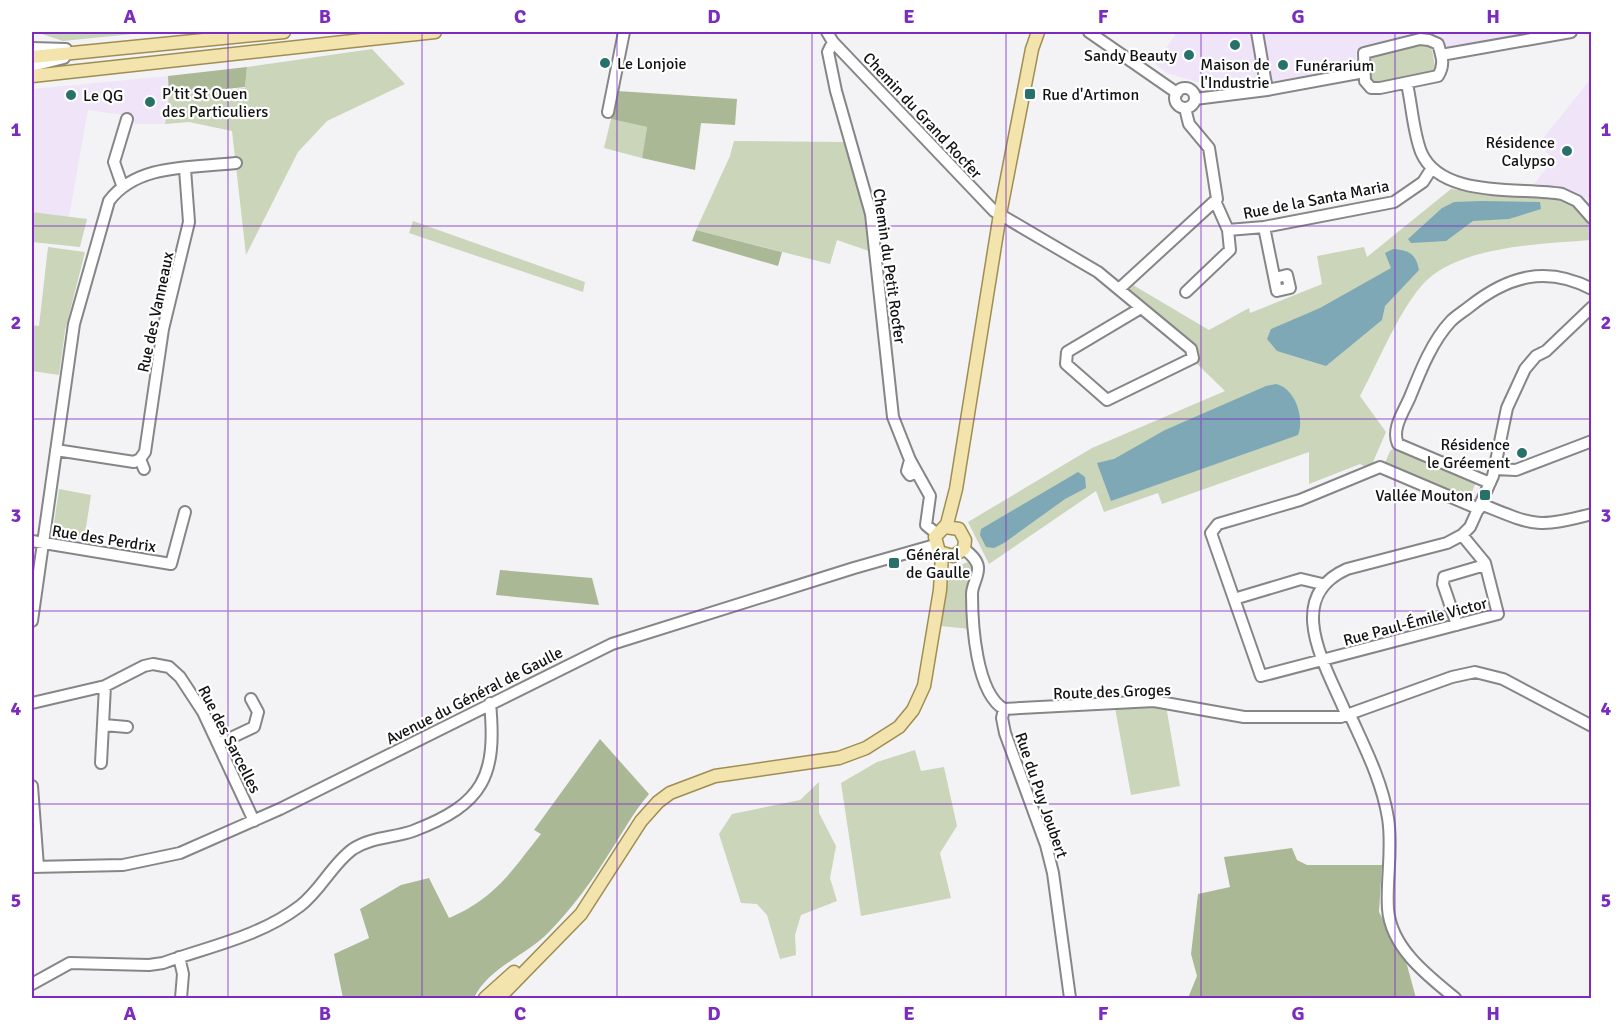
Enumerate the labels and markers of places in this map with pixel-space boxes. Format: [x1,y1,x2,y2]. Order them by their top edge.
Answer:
marker: Maison de l'Industrie [1228,38,1242,52]
place label: Sandy Beauty [1084,46,1178,66]
marker: Sandy Beauty [1182,48,1196,62]
place label: Le Lonjoie [617,54,687,74]
place label: Maison de l'Industrie [1200,55,1270,93]
marker: Le Lonjoie [598,56,612,70]
place label: Funérarium [1295,56,1374,76]
marker: Funérarium [1276,58,1290,72]
place label: P'tit St Ouen des Particuliers [162,84,268,122]
place label: Rue d'Artimon [1042,85,1139,105]
place label: Le QG [83,86,123,106]
marker: Rue d'Artimon [1023,87,1037,101]
marker: Le QG [64,88,78,102]
marker: P'tit St Ouen des Particuliers [143,95,157,109]
place label: Résidence Calypso [1486,133,1555,171]
marker: Résidence Calypso [1560,144,1574,158]
place label: Résidence le Gréement [1427,435,1510,473]
marker: Résidence le Gréement [1515,446,1529,460]
place label: Vallée Mouton [1375,486,1473,506]
marker: Vallée Mouton [1478,488,1492,502]
place label: Général de Gaulle [906,545,970,583]
marker: Général de Gaulle [887,556,901,570]

